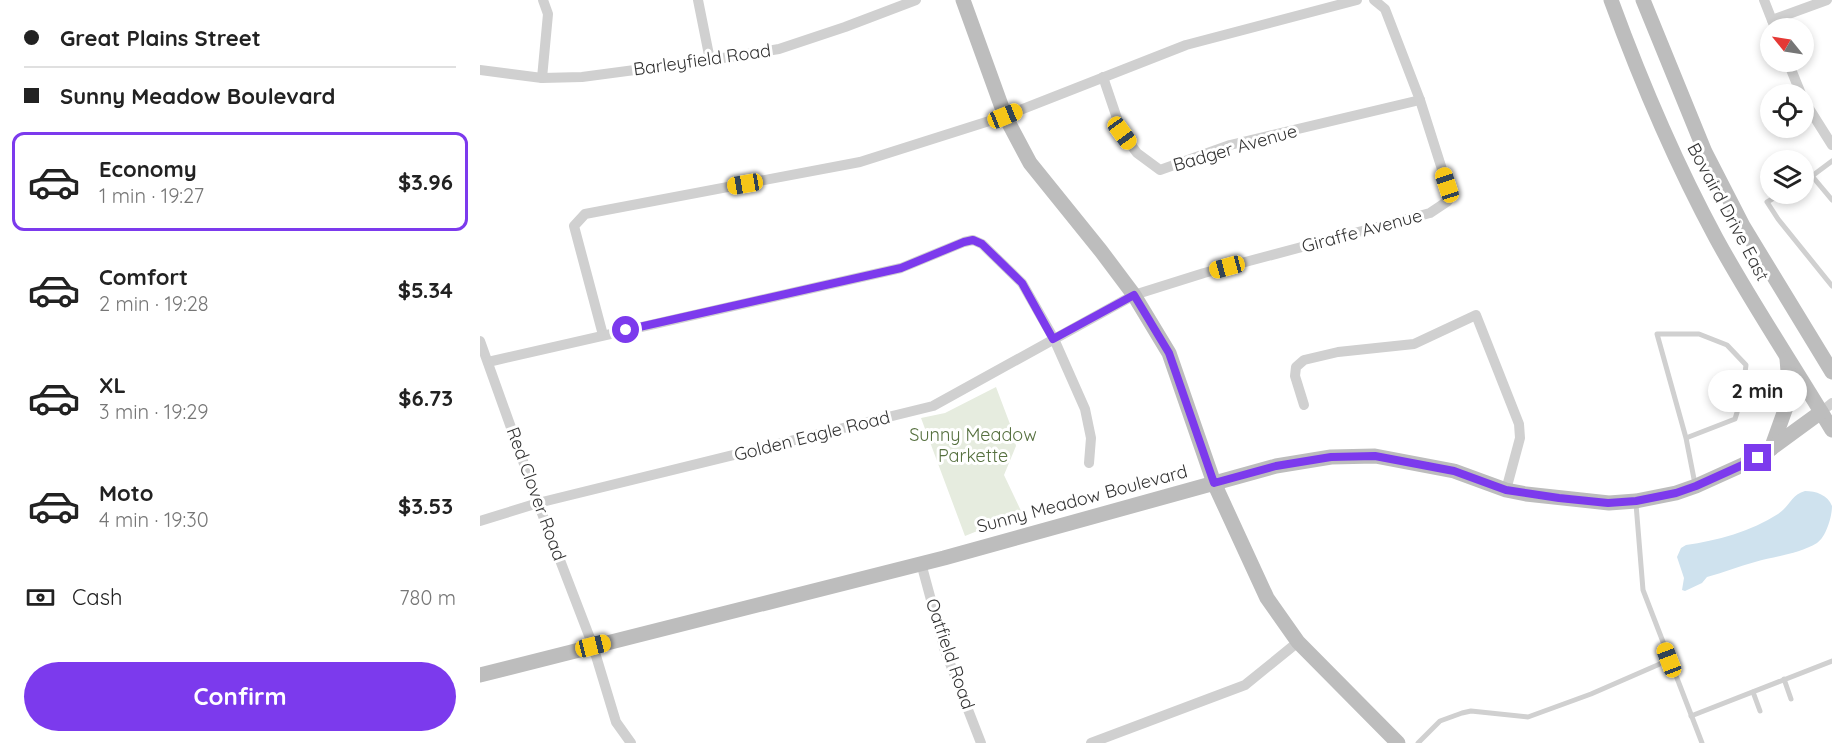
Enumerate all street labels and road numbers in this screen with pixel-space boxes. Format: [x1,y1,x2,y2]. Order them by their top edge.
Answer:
street label: Barleyfield Road [632,38,772,81]
street label: Badger Avenue [1170,119,1300,176]
street label: Bovaird Drive East [1682,139,1775,285]
street label: Giraffe Avenue [1299,203,1425,258]
street label: Golden Eagle Road [732,405,892,466]
street label: Red Clover Road [502,424,571,564]
street label: Sunny Meadow Boulevard [974,459,1190,538]
street label: Oatfield Road [921,595,980,712]

